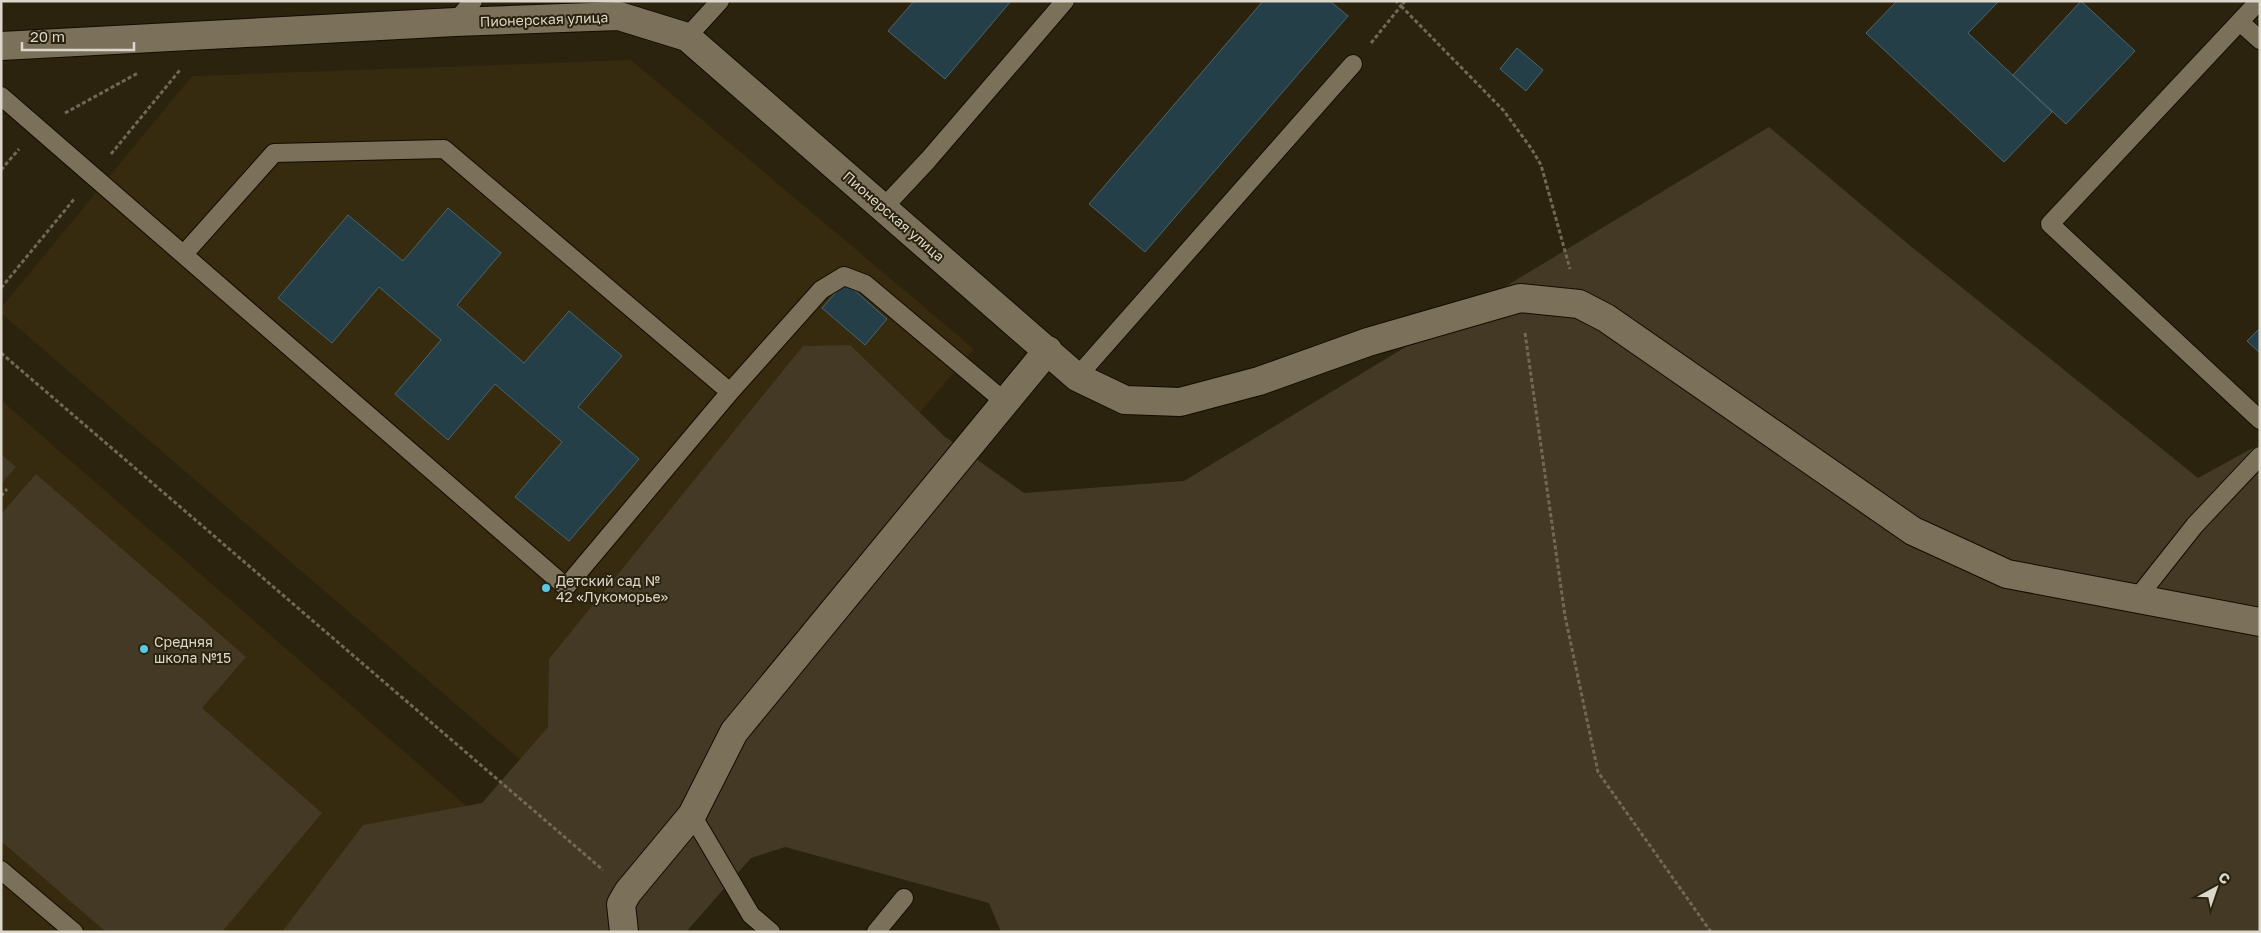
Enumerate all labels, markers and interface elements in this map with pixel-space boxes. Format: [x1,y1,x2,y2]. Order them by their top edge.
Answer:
street label: Пионерская улица [479,8,609,30]
scale bar [22,20,135,52]
text: 20 m [30,27,65,45]
street label: Пионерская улица [840,167,948,265]
place label: Детский сад № 42 «Лукоморье» [556,572,669,605]
marker: Детский сад № 42 «Лукоморье» [540,582,552,594]
place label: Средняя школа №15 [154,633,231,666]
marker: Средняя школа №15 [138,643,150,655]
north arrow [2191,863,2241,913]
text: С [2215,868,2234,887]

